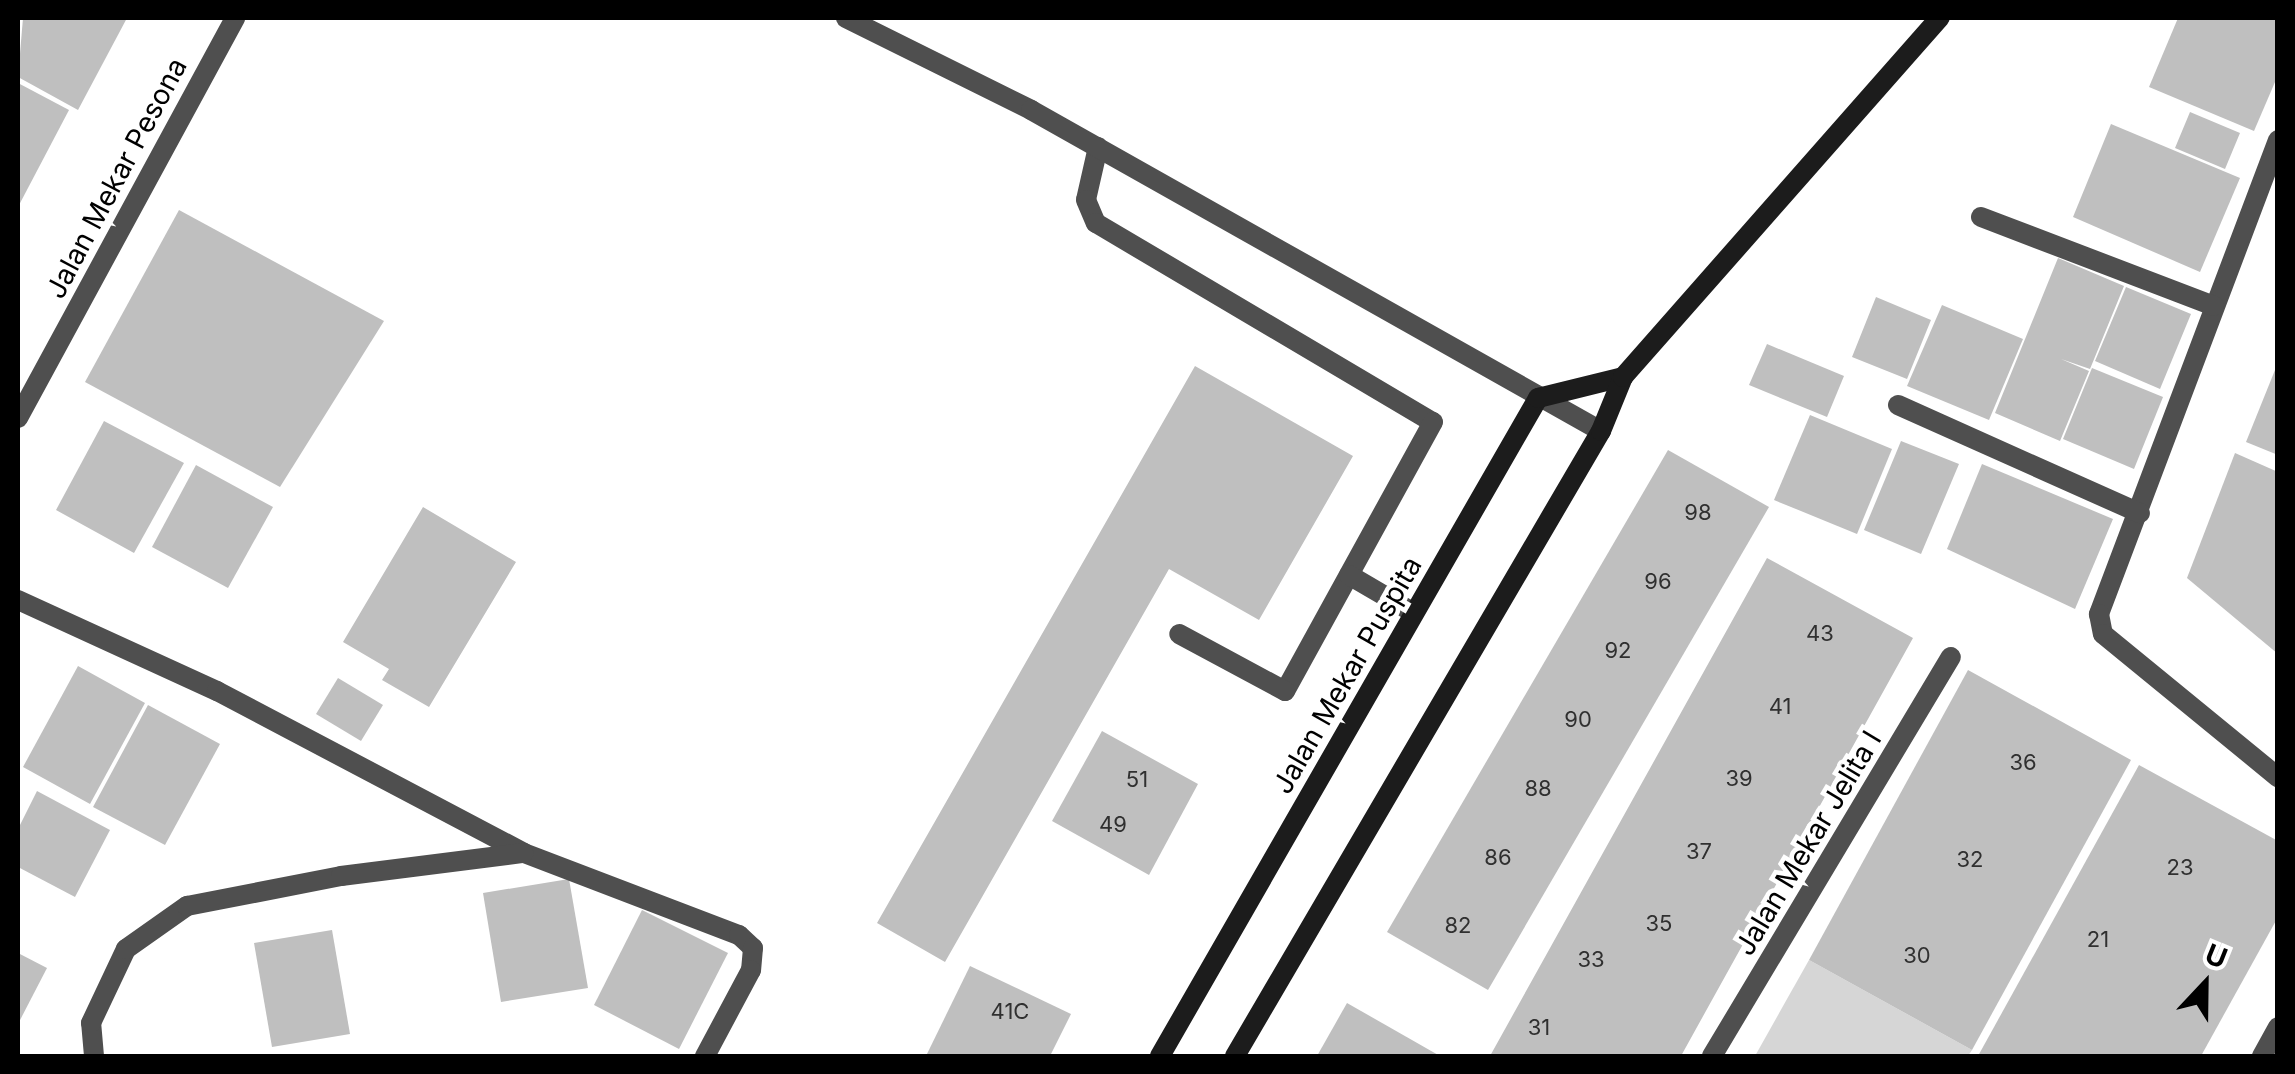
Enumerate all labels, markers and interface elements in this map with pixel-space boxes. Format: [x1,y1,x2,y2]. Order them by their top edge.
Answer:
street label: Jalan Mekar Pesona [38,52,194,304]
house number: 98 [1684,500,1712,526]
street label: Jalan Mekar Puspita [1265,551,1429,799]
house number: 96 [1644,569,1672,595]
house number: 43 [1806,621,1834,647]
house number: 92 [1604,638,1632,664]
house number: 41 [1769,694,1791,720]
house number: 90 [1564,707,1592,733]
street label: Jalan Mekar Jelita I [1728,725,1888,961]
house number: 36 [2009,750,2037,776]
house number: 39 [1725,766,1753,792]
house number: 51 [1126,767,1148,793]
house number: 88 [1524,776,1552,802]
house number: 49 [1099,812,1127,838]
house number: 37 [1686,839,1712,865]
house number: 86 [1484,845,1512,871]
house number: 32 [1956,847,1984,873]
house number: 23 [2166,855,2194,881]
house number: 35 [1646,911,1672,937]
house number: 82 [1444,913,1472,939]
house number: 21 [2087,927,2109,953]
north arrow [2155,934,2255,1034]
text: U [2200,937,2232,976]
house number: 30 [1903,943,1931,969]
house number: 33 [1577,947,1605,973]
house number: 41C [991,999,1029,1025]
house number: 31 [1528,1015,1550,1041]

